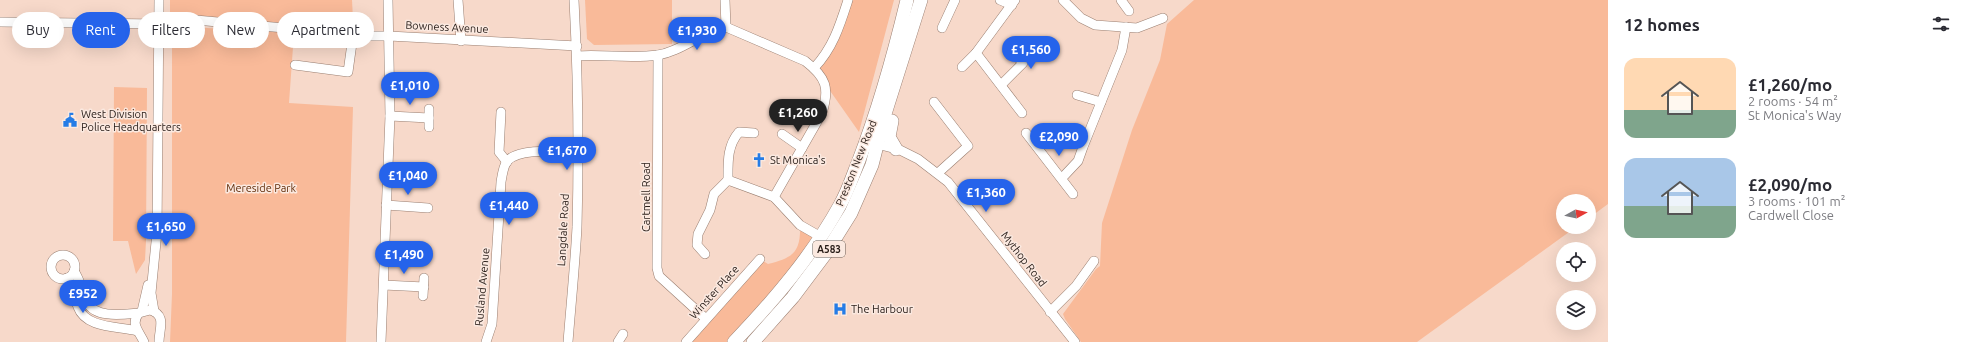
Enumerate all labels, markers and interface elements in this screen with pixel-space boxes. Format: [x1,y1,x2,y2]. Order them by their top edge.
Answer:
chip: Buy [12,12,64,48]
chip: Rent [72,12,130,48]
chip: Filters [138,12,205,48]
chip: New [213,12,269,48]
chip: Apartment [277,12,374,48]
icon: filters [1930,13,1952,35]
text: 12 homes [1624,15,1700,34]
pin: £1,930 [664,17,730,51]
street label: Bowness Avenue [405,19,489,35]
text: £1,930 [677,23,717,37]
pin: £1,560 [998,36,1064,70]
text: £1,560 [1011,42,1051,56]
pin: £1,010 [377,72,443,106]
icon: home [1656,74,1704,122]
text: £1,260/mo [1748,75,1832,94]
text: £1,010 [390,78,430,92]
text: 2 rooms · 54 m² [1748,94,1838,108]
pin: £1,260 [765,99,831,133]
text: £1,260 [778,105,818,119]
place label: West Division Police Headquarters [81,108,181,133]
text: St Monica's Way [1748,108,1841,122]
public building icon: West Division Police Headquarters [62,112,78,128]
street label: Preston New Road [833,118,879,208]
pin: £2,090 [1026,123,1092,157]
text: £2,090 [1039,129,1079,143]
pin: £1,670 [534,137,600,171]
text: £1,670 [547,143,587,157]
church icon: St Monica's [751,152,767,168]
place label: St Monica's [770,154,826,166]
pin: £1,040 [375,162,441,196]
street label: Cartmell Road [640,162,652,232]
text: £1,040 [388,168,428,182]
icon: home [1656,174,1704,222]
text: £2,090/mo [1748,175,1832,194]
pin: £1,360 [953,179,1019,213]
park label: Mereside Park [226,182,297,194]
text: £1,360 [966,185,1006,199]
pin: £1,440 [476,192,542,226]
street label: Langdale Road [555,193,571,267]
north arrow [1556,194,1596,234]
map controls [1556,194,1596,330]
text: 3 rooms · 101 m² [1748,194,1845,208]
text: £1,440 [489,198,529,212]
text: Cardwell Close [1748,208,1834,222]
pin: £1,650 [133,213,199,247]
text: £1,650 [146,219,186,233]
street label: Mythop Road [999,229,1049,289]
pin: £1,490 [371,241,437,275]
road number: A583 [813,241,845,257]
button: locate [1556,242,1596,282]
text: £1,490 [384,247,424,261]
street label: Rusland Avenue [473,247,491,327]
street label: Winster Place [687,263,741,321]
pin: £952 [59,280,107,314]
text: £952 [68,286,98,300]
button: layers [1556,290,1596,330]
hospital icon: The Harbour [832,301,848,317]
place label: The Harbour [851,303,914,315]

